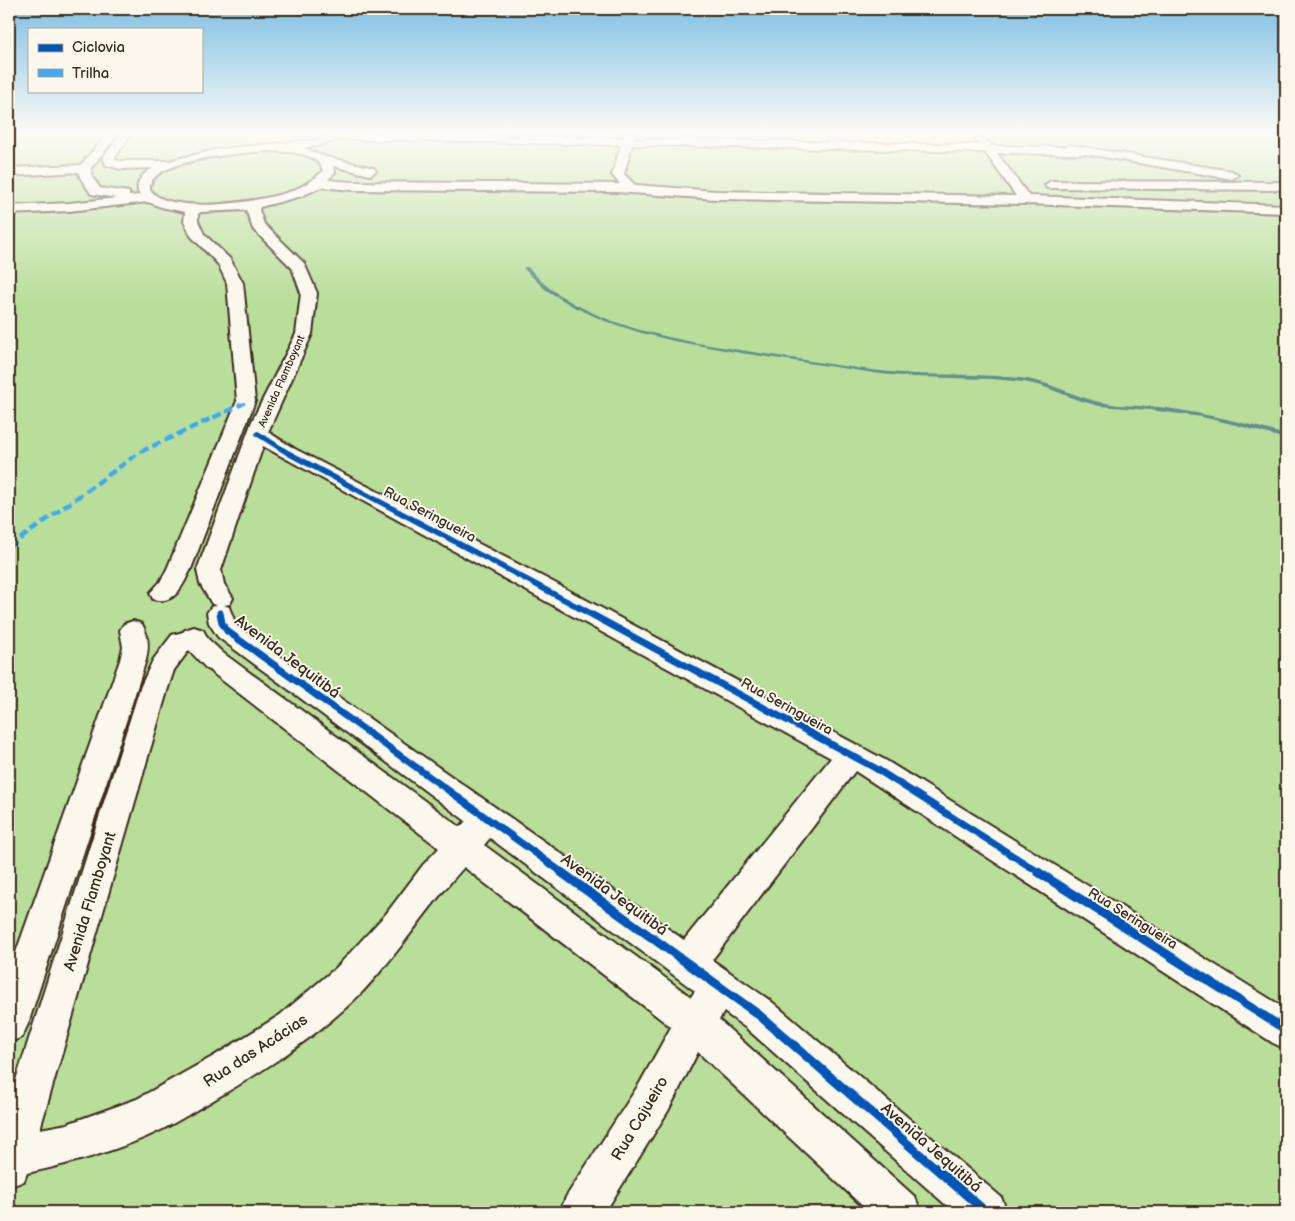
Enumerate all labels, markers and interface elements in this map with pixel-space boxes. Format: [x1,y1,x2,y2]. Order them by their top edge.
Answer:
legend [28,28,202,92]
text: Ciclovia [72,38,125,57]
text: Trilha [72,64,109,83]
street label: Avenida Flamboyant [255,333,308,429]
street label: Rua Seringueira [381,483,479,546]
street label: Avenida Jequitibá [231,611,344,703]
street label: Rua Seringueira [738,674,836,739]
street label: Avenida Flamboyant [60,829,121,973]
street label: Avenida Jequitibá [557,850,671,940]
street label: Rua Seringueira [1085,884,1181,953]
street label: Rua das Acácias [200,1010,312,1092]
street label: Rua Cajueiro [608,1073,673,1164]
street label: Avenida Jequitibá [877,1099,985,1197]

